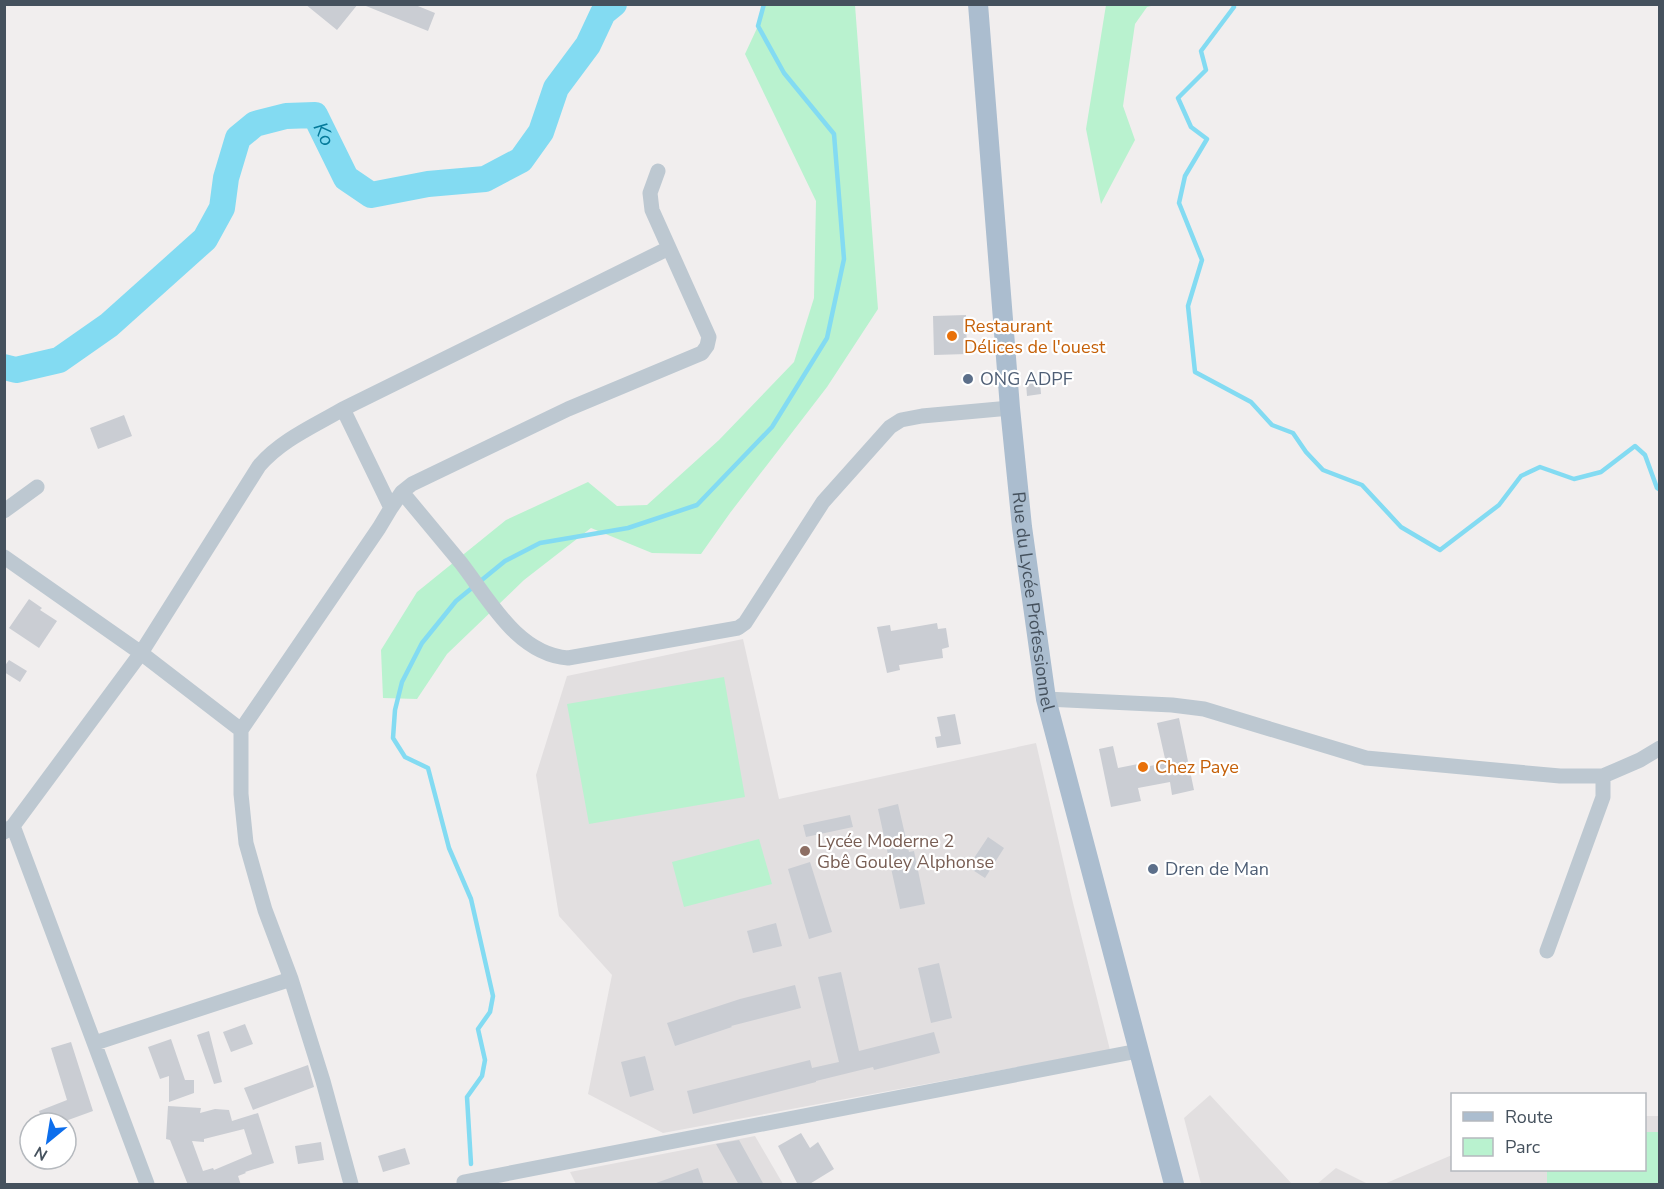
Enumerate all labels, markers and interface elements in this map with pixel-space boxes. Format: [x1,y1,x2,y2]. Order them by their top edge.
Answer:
water label: Ko [307,117,342,150]
place label: Restaurant Délices de l'ouest [964,314,1106,359]
marker: Restaurant Délices de l'ouest [945,329,959,343]
place label: ONG ADPF [980,367,1073,391]
marker: ONG ADPF [961,372,975,386]
street label: Rue du Lycée Professionnel [1006,490,1061,714]
place label: Chez Paye [1155,755,1239,779]
marker: Chez Paye [1136,760,1150,774]
place label: Lycée Moderne 2 Gbê Gouley Alphonse [817,829,994,874]
marker: Lycée Moderne 2 Gbê Gouley Alphonse [798,844,812,858]
place label: Dren de Man [1165,857,1269,881]
marker: Dren de Man [1146,862,1160,876]
legend [1451,1093,1646,1171]
text: Route [1505,1105,1553,1129]
north arrow [18,1111,78,1171]
text: Parc [1505,1135,1540,1159]
text: N [30,1141,52,1166]

